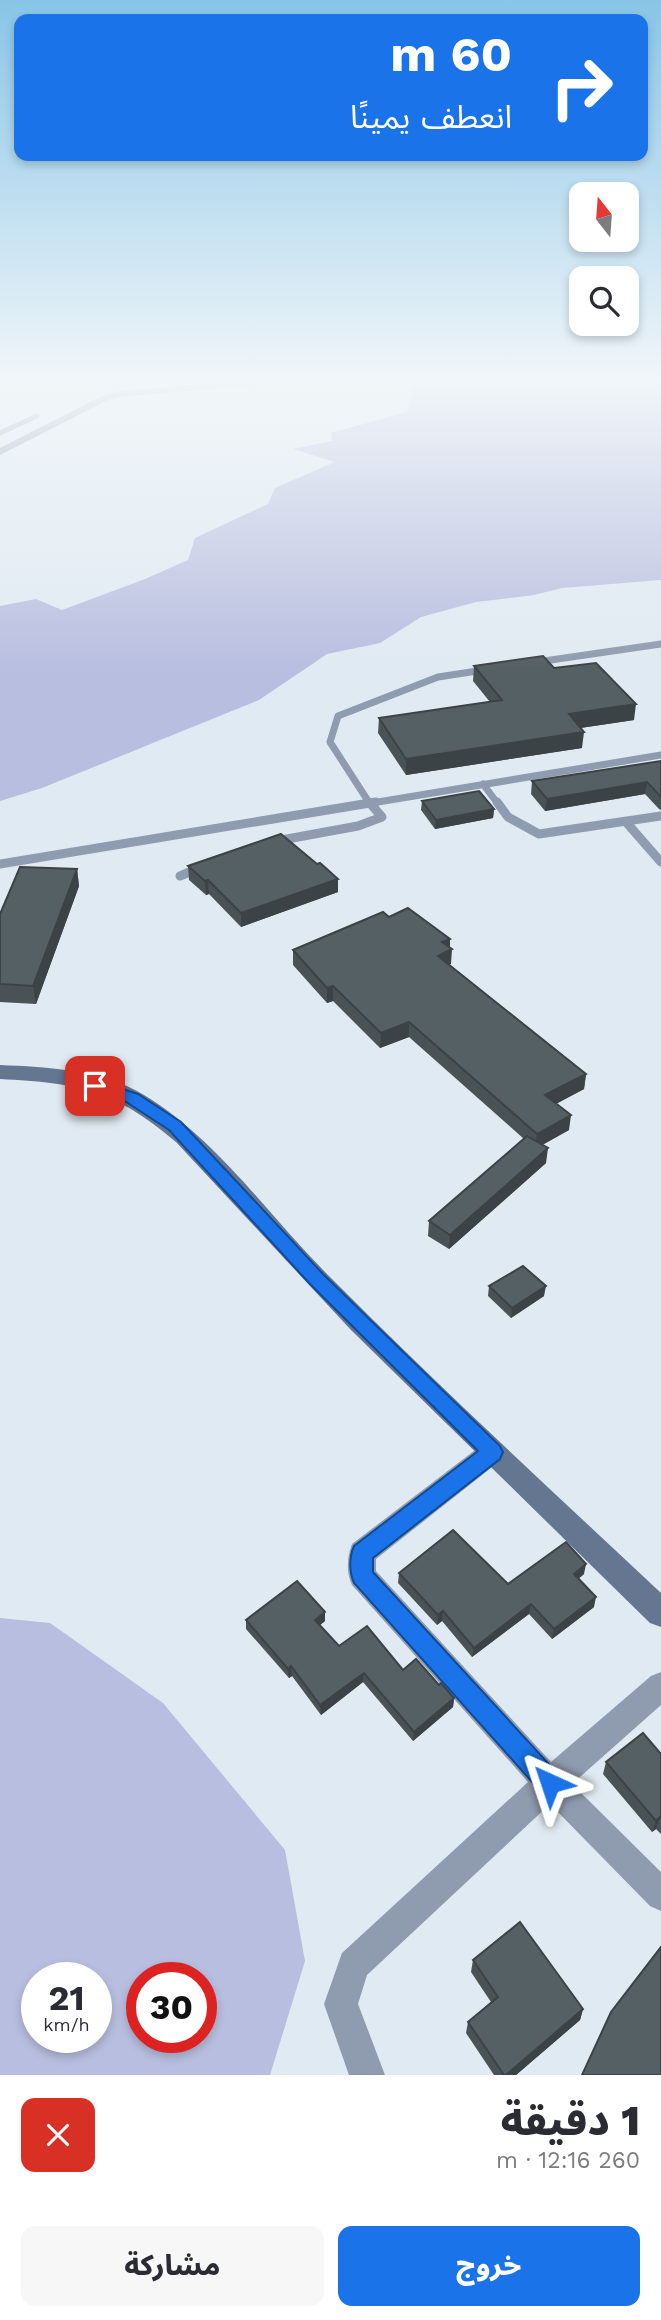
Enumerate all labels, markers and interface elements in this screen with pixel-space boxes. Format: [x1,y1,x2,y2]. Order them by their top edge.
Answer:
text: 60 m [390,25,512,83]
icon: right [536,42,627,133]
text: انعطف يمينًا [350,98,512,136]
north arrow [569,182,639,252]
map controls [569,182,639,336]
button: search [569,266,639,336]
pin [65,1056,125,1116]
icon: arrive [76,1067,114,1105]
position arrow [513,1746,587,1820]
speed limit sign: 30 [126,1962,217,2053]
text: 21 [49,1977,84,2019]
text: km/h [43,2014,90,2035]
text: 1 دقيقة [500,2096,640,2145]
button: close [21,2098,95,2172]
text: 260 m · 12:16 [496,2147,640,2174]
button: مشاركة [21,2226,324,2306]
button: خروج [338,2226,640,2306]

